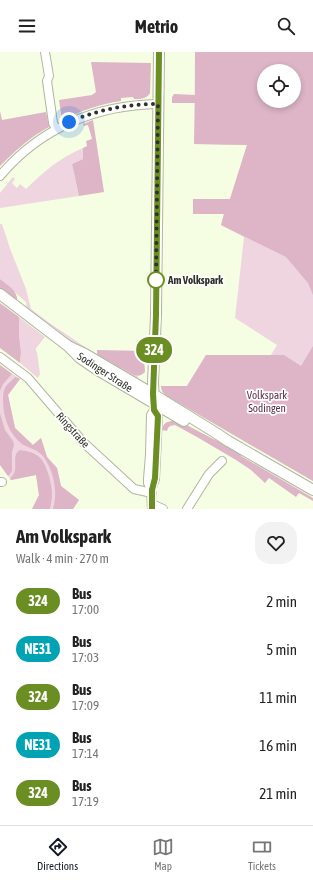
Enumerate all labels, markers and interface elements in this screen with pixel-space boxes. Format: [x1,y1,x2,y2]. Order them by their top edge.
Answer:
icon: menu [16,15,38,37]
icon: search [275,15,297,37]
text: Metrio [135,16,178,37]
map controls [257,64,301,108]
button: locate [257,64,301,108]
your location [59,112,79,132]
marker: Am Volkspark [147,271,165,289]
place label: Am Volkspark [167,274,223,286]
line badge: 324 [131,337,177,363]
text: 324 [144,342,164,358]
street label: Sodinger Straße [75,350,135,394]
park label: Volkspark Sodingen [247,389,287,414]
street label: Ringstraße [54,410,92,450]
button: heart [255,522,297,564]
text: Am Volkspark [16,525,111,547]
text: Walk · 4 min · 270 m [16,551,109,566]
text: Bus [72,585,92,602]
text: 324 [28,593,48,609]
text: 2 min [266,593,297,610]
text: 17:00 [72,602,99,617]
text: Bus [72,633,92,650]
text: NE31 [24,641,52,657]
text: 5 min [266,641,297,658]
text: 17:03 [72,650,99,665]
text: Bus [72,681,92,698]
text: 324 [28,689,48,705]
text: 11 min [259,689,297,706]
text: 17:09 [72,698,99,713]
text: Bus [72,729,92,746]
text: NE31 [24,737,52,753]
text: 16 min [259,737,297,754]
text: 17:14 [72,746,99,761]
text: Bus [72,777,92,794]
text: 324 [28,785,48,801]
text: 21 min [259,785,297,802]
text: 17:19 [72,794,99,809]
tab: Directions [37,836,78,872]
tab: Map [152,836,174,872]
tab: Tickets [248,836,276,872]

